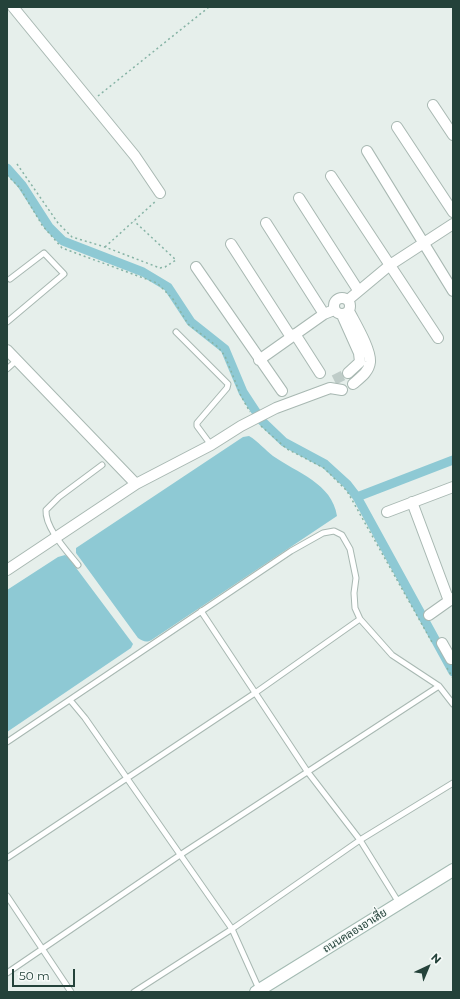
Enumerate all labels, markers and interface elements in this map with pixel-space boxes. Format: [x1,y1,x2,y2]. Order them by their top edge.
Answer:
street label: ถนนคลองอาเสี่ย [321,906,389,956]
north arrow [408,947,448,987]
text: N [428,950,444,966]
scale bar [14,961,77,987]
text: 50 m [19,968,50,983]

